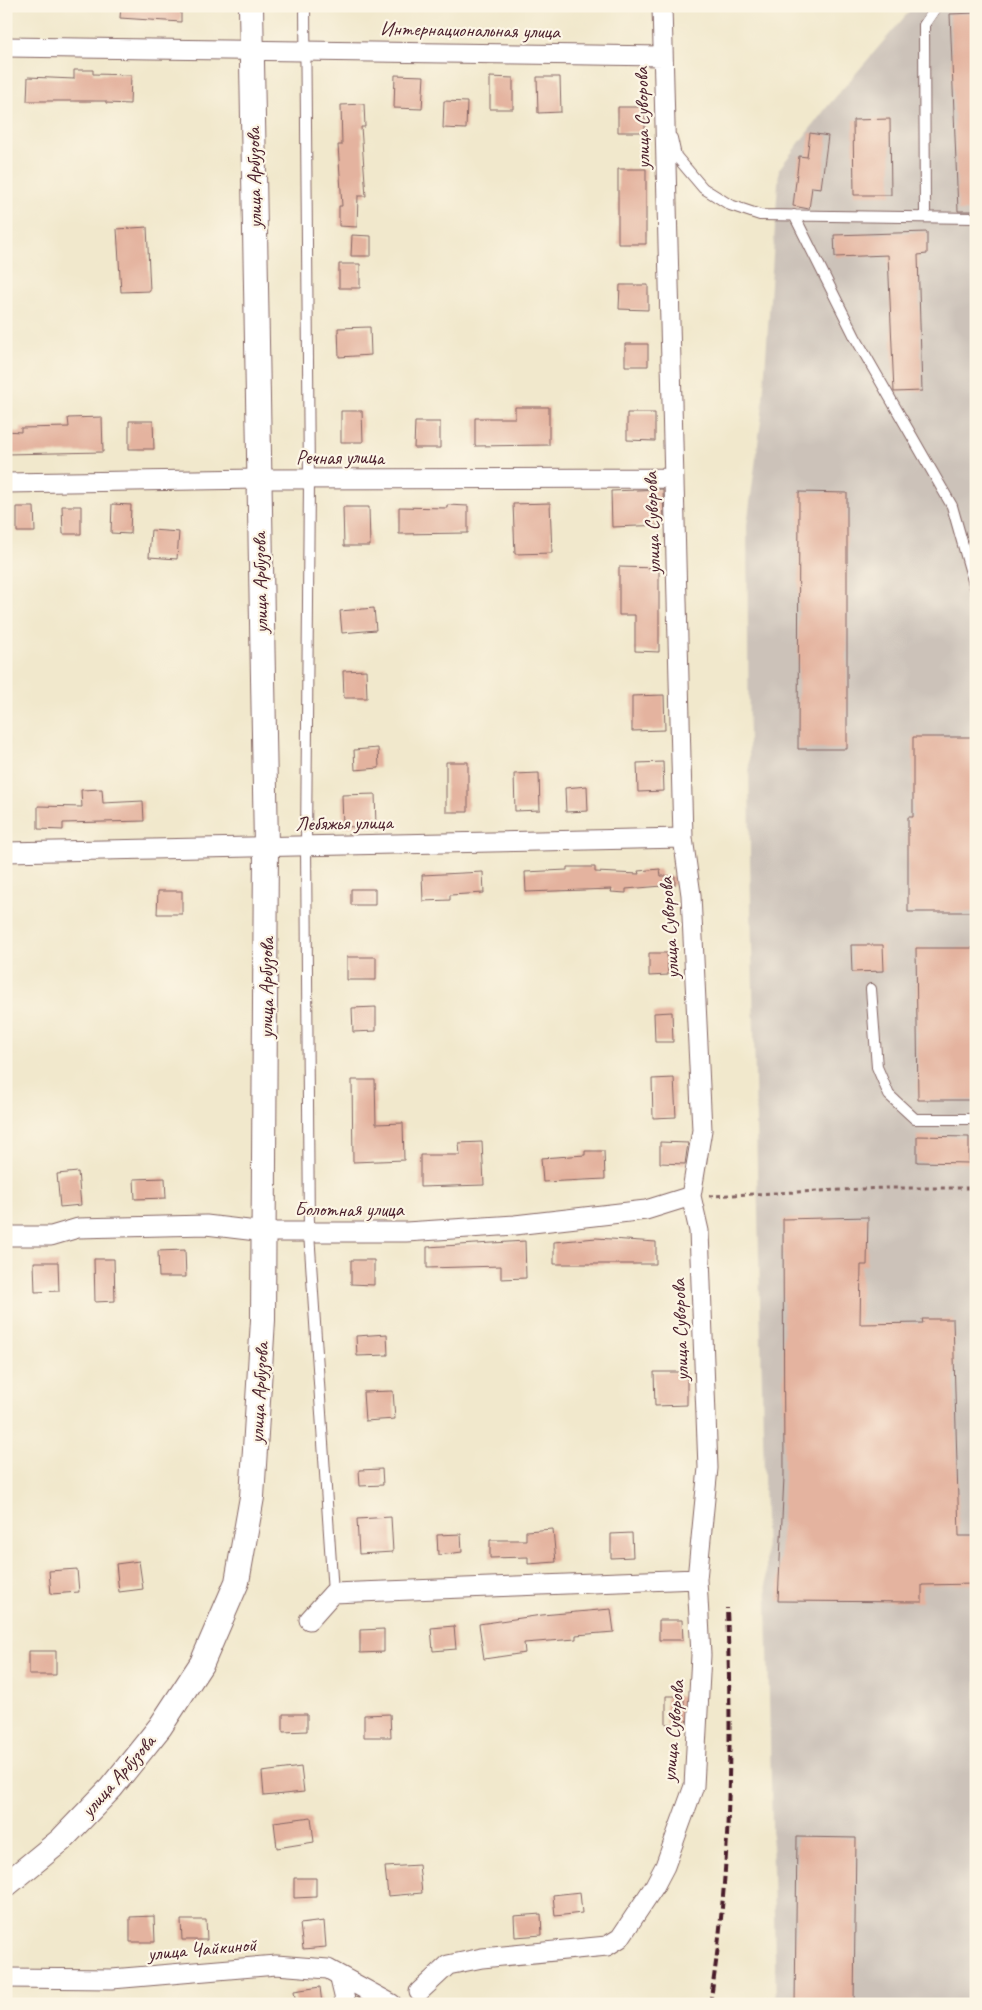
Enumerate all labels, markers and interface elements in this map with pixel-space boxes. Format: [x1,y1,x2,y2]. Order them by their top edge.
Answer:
street label: Интернациональная улица [380,16,561,44]
street label: улица Суворова [629,66,655,170]
street label: улица Арбузова [241,126,267,230]
street label: Речная улица [296,445,386,470]
street label: улица Суворова [638,470,666,575]
street label: улица Арбузова [247,531,273,635]
street label: Лебяжья улица [295,810,395,836]
street label: улица Суворова [653,875,685,981]
street label: улица Арбузова [254,936,279,1039]
street label: Болотная улица [295,1197,405,1222]
street label: улица Суворова [666,1277,694,1382]
street label: улица Арбузова [244,1340,274,1445]
street label: улица Суворова [656,1678,690,1784]
street label: улица Арбузова [75,1728,162,1823]
street label: улица Чайкиной [146,1932,259,1966]

